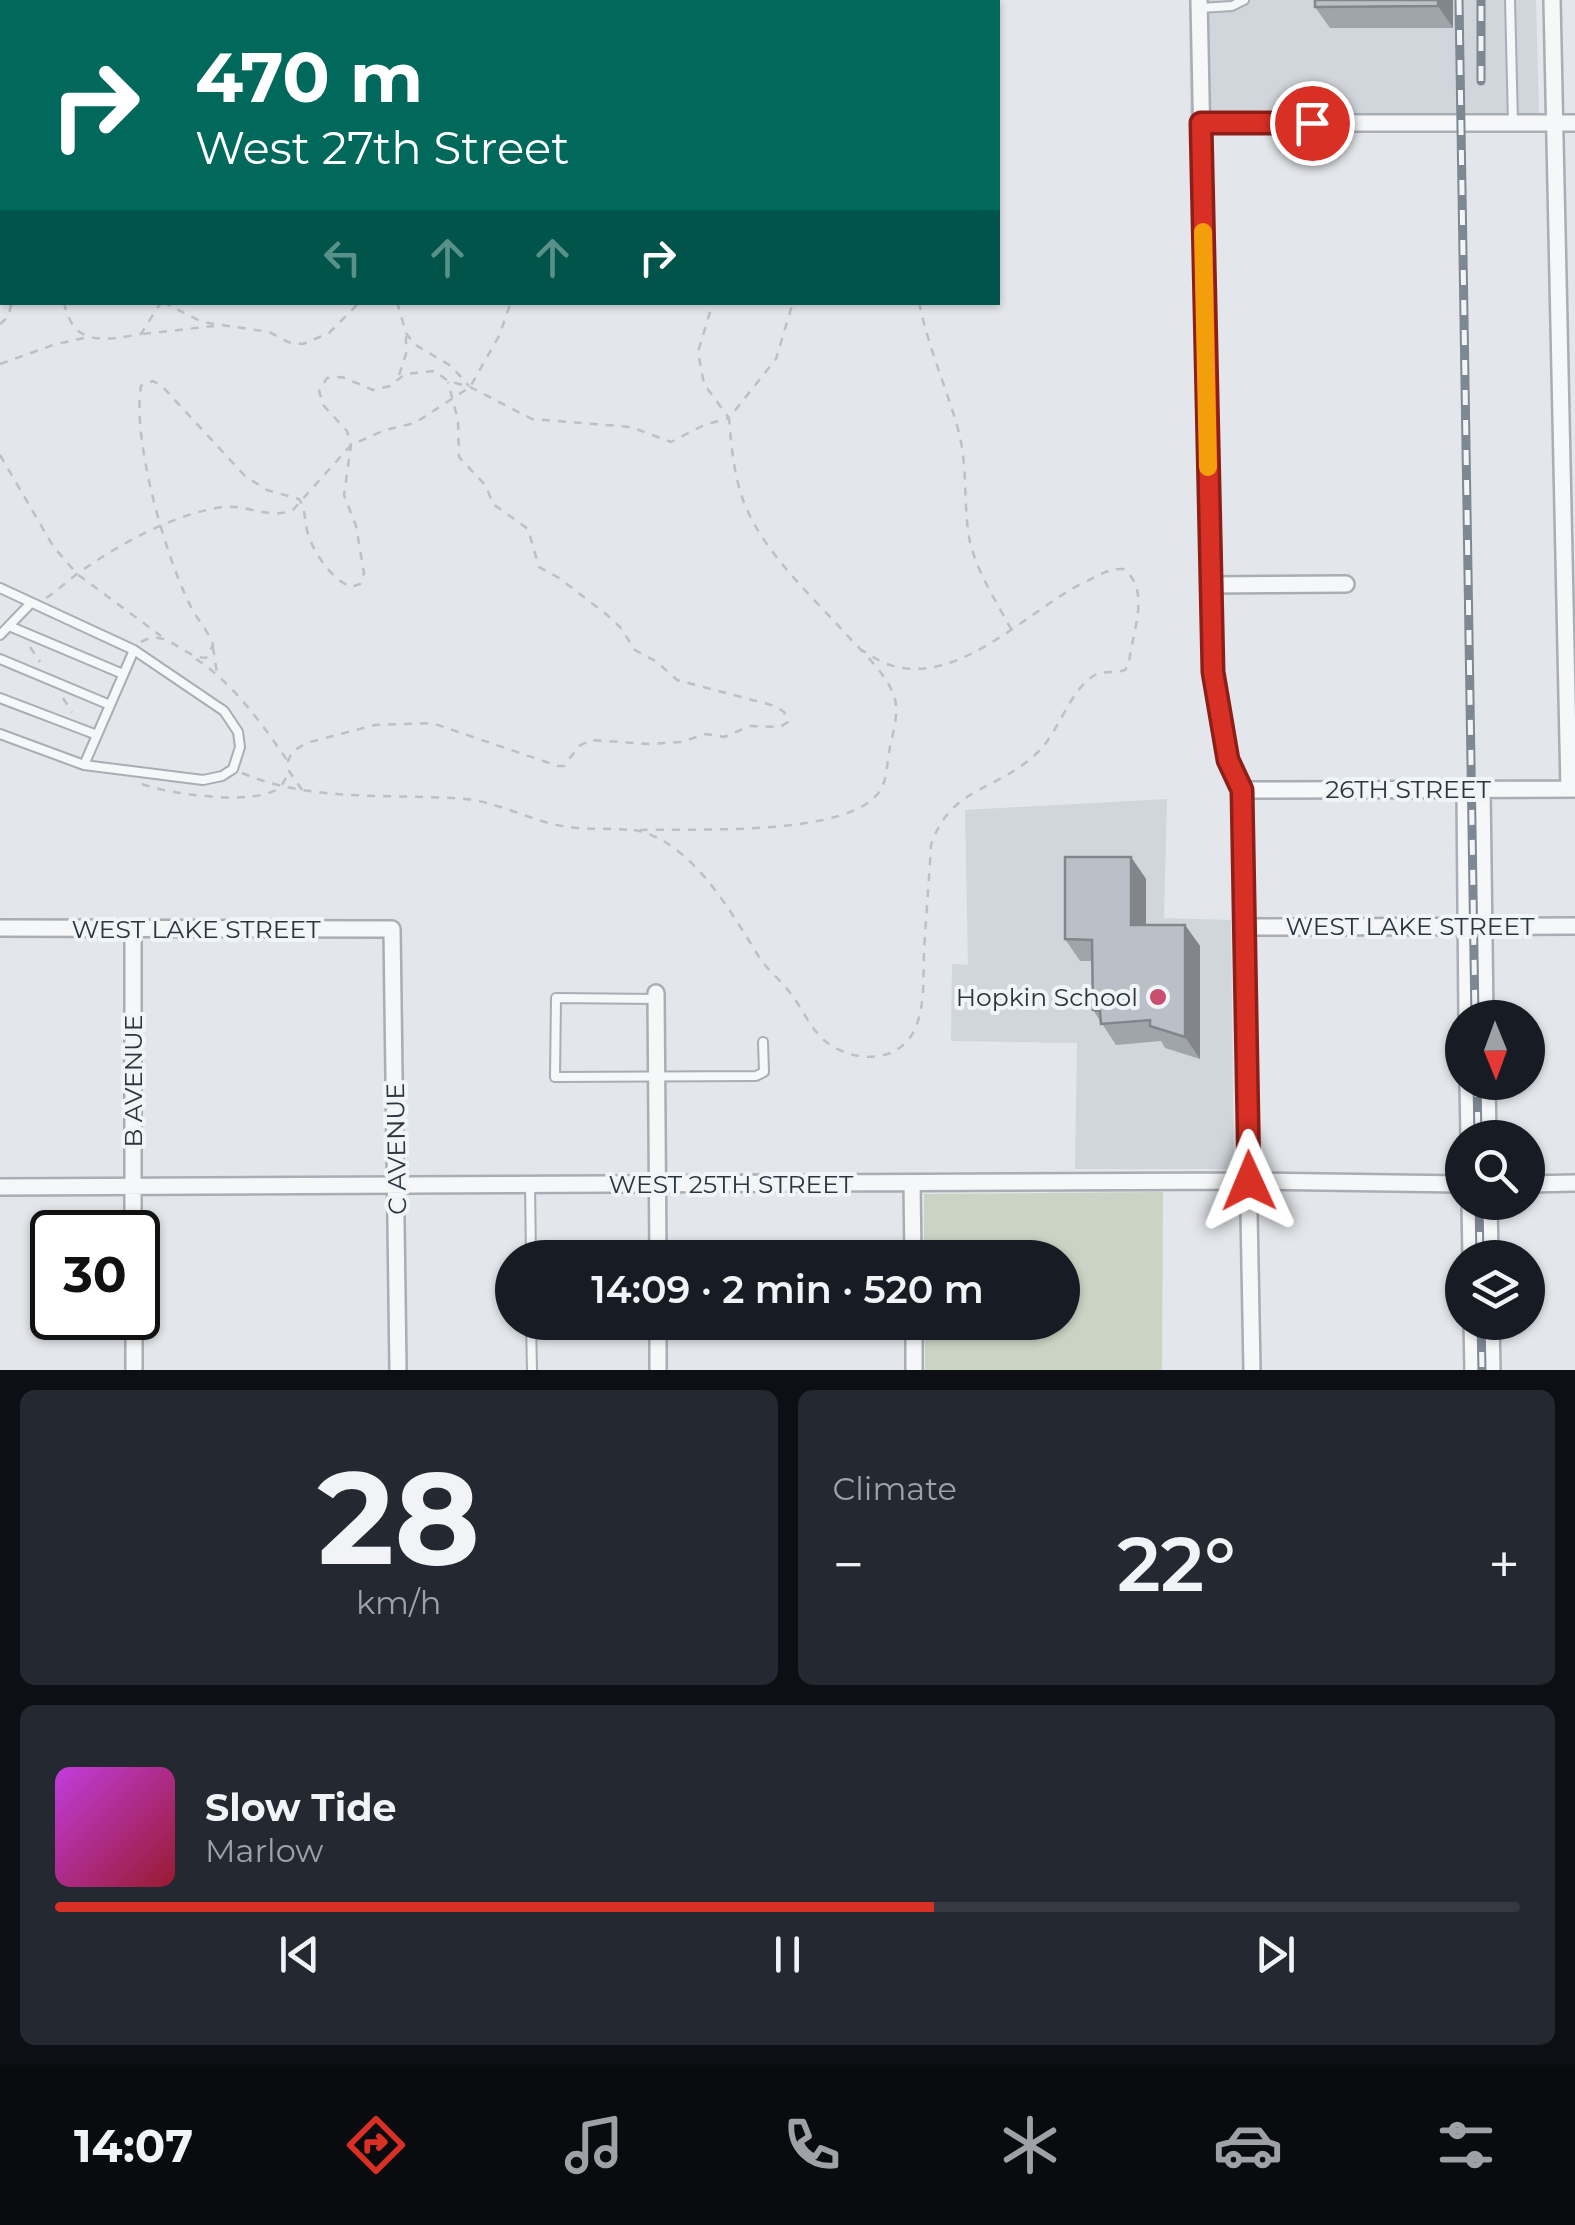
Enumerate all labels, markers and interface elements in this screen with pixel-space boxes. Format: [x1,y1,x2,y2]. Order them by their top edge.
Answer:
text: 470 m [195,34,423,120]
icon: right [30,40,160,170]
pin [1270,81,1355,166]
icon: arrive [1285,96,1340,151]
text: West 27th Street [195,120,570,175]
icon: left [315,230,370,285]
icon: ahead [420,230,475,285]
icon: ahead [525,230,580,285]
icon: right [630,230,685,285]
street label: 26TH STREET [1325,774,1491,804]
street label: WEST LAKE STREET [1285,911,1535,941]
street label: WEST LAKE STREET [71,914,321,944]
place label: Hopkin School [956,982,1138,1012]
marker: Hopkin School [1147,986,1169,1008]
north arrow [1445,1000,1545,1100]
map controls [1445,1000,1545,1340]
street label: B AVENUE [118,1014,148,1148]
street label: C AVENUE [380,1083,412,1215]
button: search [1445,1120,1545,1220]
position arrow [1197,1129,1301,1233]
street label: WEST 25TH STREET [609,1169,854,1199]
speed limit sign: 30 [30,1210,160,1340]
button: layers [1445,1240,1545,1340]
text: 14:09 · 2 min · 520 m [591,1266,984,1313]
text: 28 [317,1438,480,1597]
text: Climate [833,1469,957,1508]
text: 22° [1117,1518,1236,1610]
text: − [833,1531,864,1598]
text: + [1488,1531,1520,1598]
text: km/h [356,1583,441,1622]
text: Slow Tide [205,1784,397,1831]
text: Marlow [205,1831,323,1870]
icon: previous [272,1927,327,1982]
icon: pause [760,1927,815,1982]
icon: next [1248,1927,1303,1982]
icon: directions [341,2110,411,2180]
icon: music [559,2110,629,2180]
icon: phone [777,2110,847,2180]
icon: climate [995,2110,1065,2180]
icon: car [1213,2110,1283,2180]
icon: filters [1431,2110,1501,2180]
text: 14:07 [74,2118,193,2173]

